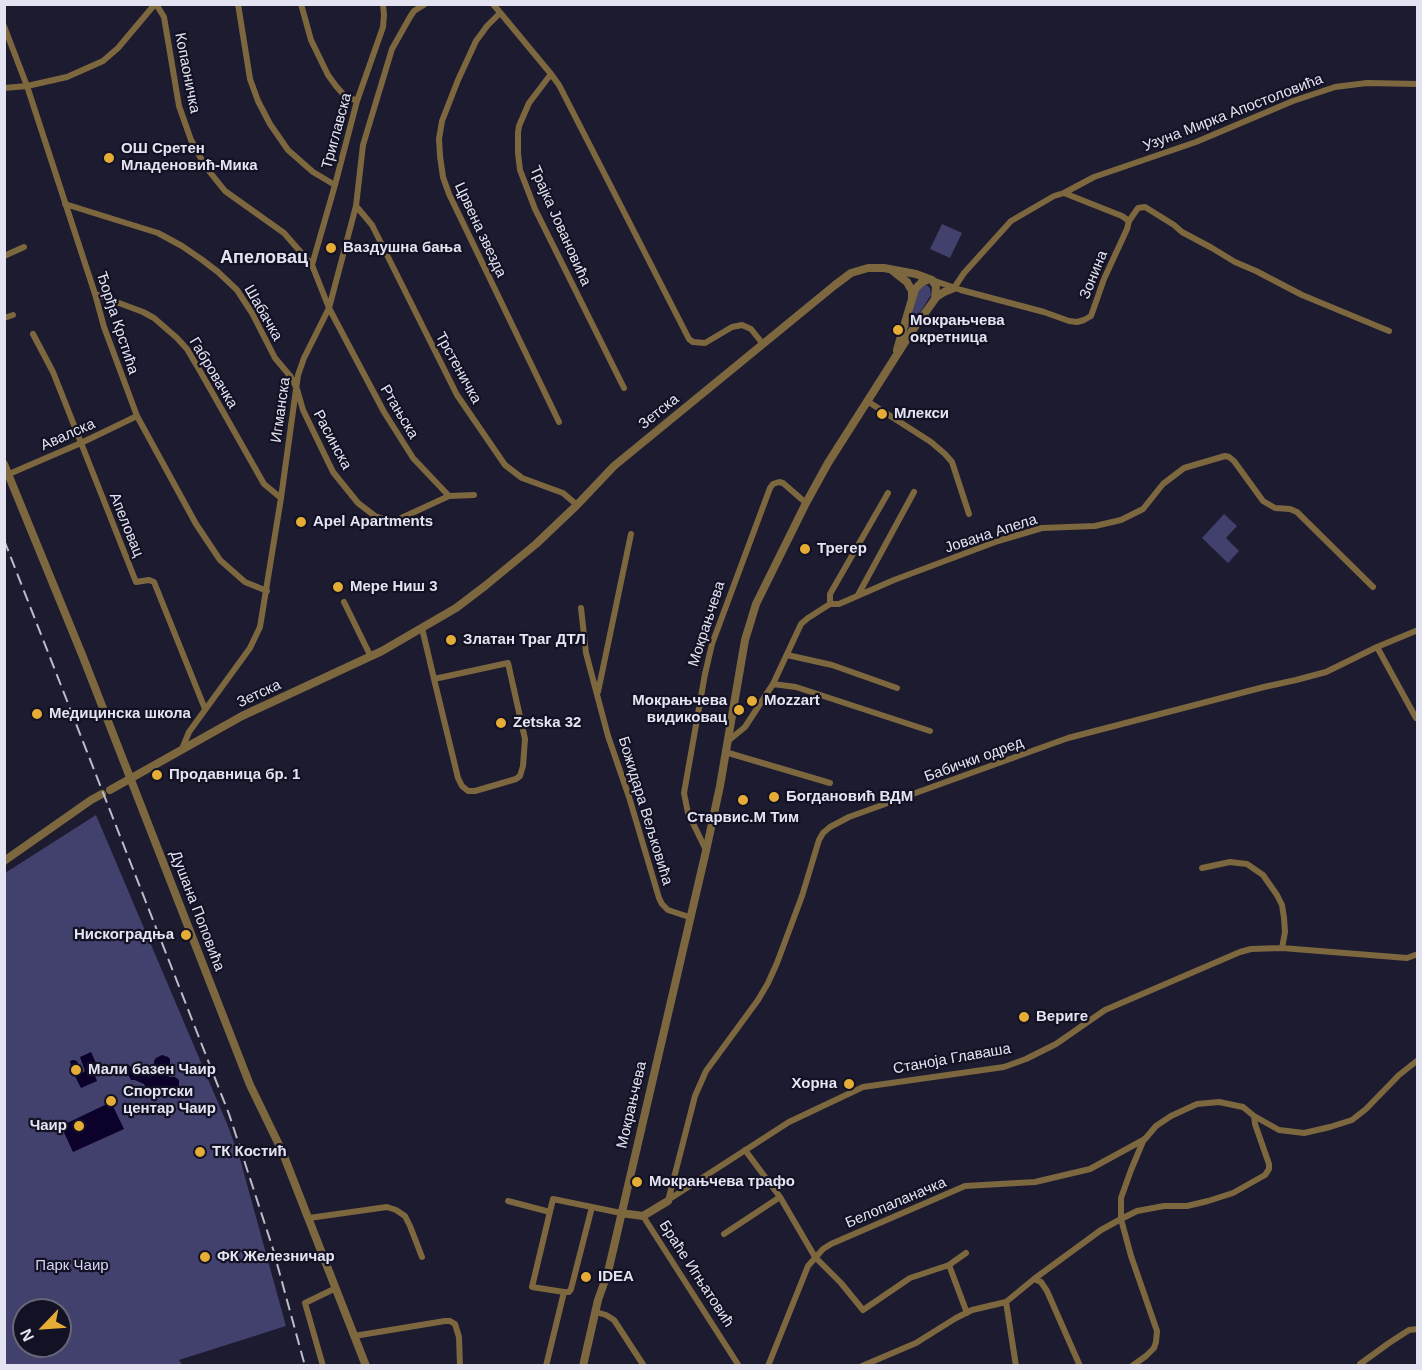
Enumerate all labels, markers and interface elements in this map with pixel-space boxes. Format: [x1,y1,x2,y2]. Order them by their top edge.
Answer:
street label: Копаоничка [170,31,204,115]
street label: Узуна Мирка Апостоловића [1140,70,1326,156]
street label: Триглавска [318,91,356,171]
place label: ОШ Сретен Младеновић-Мика [121,140,258,175]
marker: ОШ Сретен Младеновић-Мика [102,151,116,165]
street label: Трајка Јовановића [525,163,595,289]
street label: Црвена звезда [450,180,510,280]
place label: Ваздушна бања [343,239,461,257]
marker: Ваздушна бања [324,241,338,255]
district label: Апеловац [220,247,308,269]
street label: Зонина [1076,248,1112,302]
street label: Ђорђа Крстића [92,269,142,377]
street label: Шабачка [240,282,286,344]
place label: Мокрањчева окретница [910,312,1005,347]
marker: Мокрањчева окретница [891,323,905,337]
street label: Трстеничка [431,329,485,407]
street label: Габровачка [185,334,241,412]
street label: Игманска [268,376,294,444]
street label: Ртањска [376,382,422,442]
street label: Зетска [635,390,683,434]
place label: Млекси [894,405,949,423]
street label: Расинска [309,407,355,473]
marker: Млекси [875,407,889,421]
street label: Авалска [38,415,98,455]
street label: Апеловац [105,490,147,560]
street label: Јована Апела [943,511,1039,557]
place label: Apel Apartments [313,513,433,531]
marker: Apel Apartments [294,515,308,529]
place label: Трегер [817,540,867,558]
marker: Трегер [798,542,812,556]
place label: Мере Ниш 3 [350,578,438,596]
street label: Мокрањчева [685,579,729,669]
marker: Мере Ниш 3 [331,580,345,594]
place label: Златан Траг ДТЛ [463,631,586,649]
marker: Златан Траг ДТЛ [444,633,458,647]
street label: Зетска [234,676,284,712]
place label: Мокрањчева видиковац [632,692,727,727]
place label: Mozzart [764,692,820,710]
marker: Mozzart [745,694,759,708]
marker: Мокрањчева видиковац [732,703,746,717]
place label: Медицинска школа [49,705,191,723]
marker: Медицинска школа [30,707,44,721]
place label: Zetska 32 [513,714,581,732]
marker: Zetska 32 [494,716,508,730]
street label: Бабички одред [922,734,1026,786]
street label: Божидара Вељковића [614,735,676,887]
place label: Продавница бр. 1 [169,766,300,784]
marker: Продавница бр. 1 [150,768,164,782]
place label: Богдановић ВДМ [786,788,913,806]
marker: Богдановић ВДМ [767,790,781,804]
marker: Старвис.М Тим [736,793,750,807]
place label: Старвис.М Тим [687,809,799,827]
street label: Душана Поповића [166,848,228,974]
place label: Нискоградња [74,926,174,944]
marker: Нискоградња [179,928,193,942]
place label: Вериге [1036,1008,1088,1026]
marker: Вериге [1017,1010,1031,1024]
street label: Станоја Главаша [892,1040,1012,1078]
street label: Мокрањчева [613,1060,651,1150]
place label: Мали базен Чаир [88,1061,216,1079]
marker: Мали базен Чаир [69,1063,83,1077]
place label: Хорна [791,1075,837,1093]
marker: Хорна [842,1077,856,1091]
place label: Спортски центар Чаир [123,1083,216,1118]
marker: Спортски центар Чаир [104,1094,118,1108]
place label: Чаир [30,1117,67,1135]
marker: Чаир [72,1119,86,1133]
place label: ТК Костић [212,1143,287,1161]
marker: ТК Костић [193,1145,207,1159]
place label: Мокрањчева трафо [649,1173,795,1191]
street label: Белопаланачка [843,1174,949,1232]
marker: Мокрањчева трафо [630,1175,644,1189]
street label: Браће Игњатовић [655,1217,737,1331]
place label: ФК Железничар [217,1248,335,1266]
marker: ФК Железничар [198,1250,212,1264]
park label: Парк Чаир [35,1257,109,1275]
place label: IDEA [598,1268,634,1286]
marker: IDEA [579,1270,593,1284]
north arrow [12,1298,72,1358]
text: N [17,1326,37,1344]

